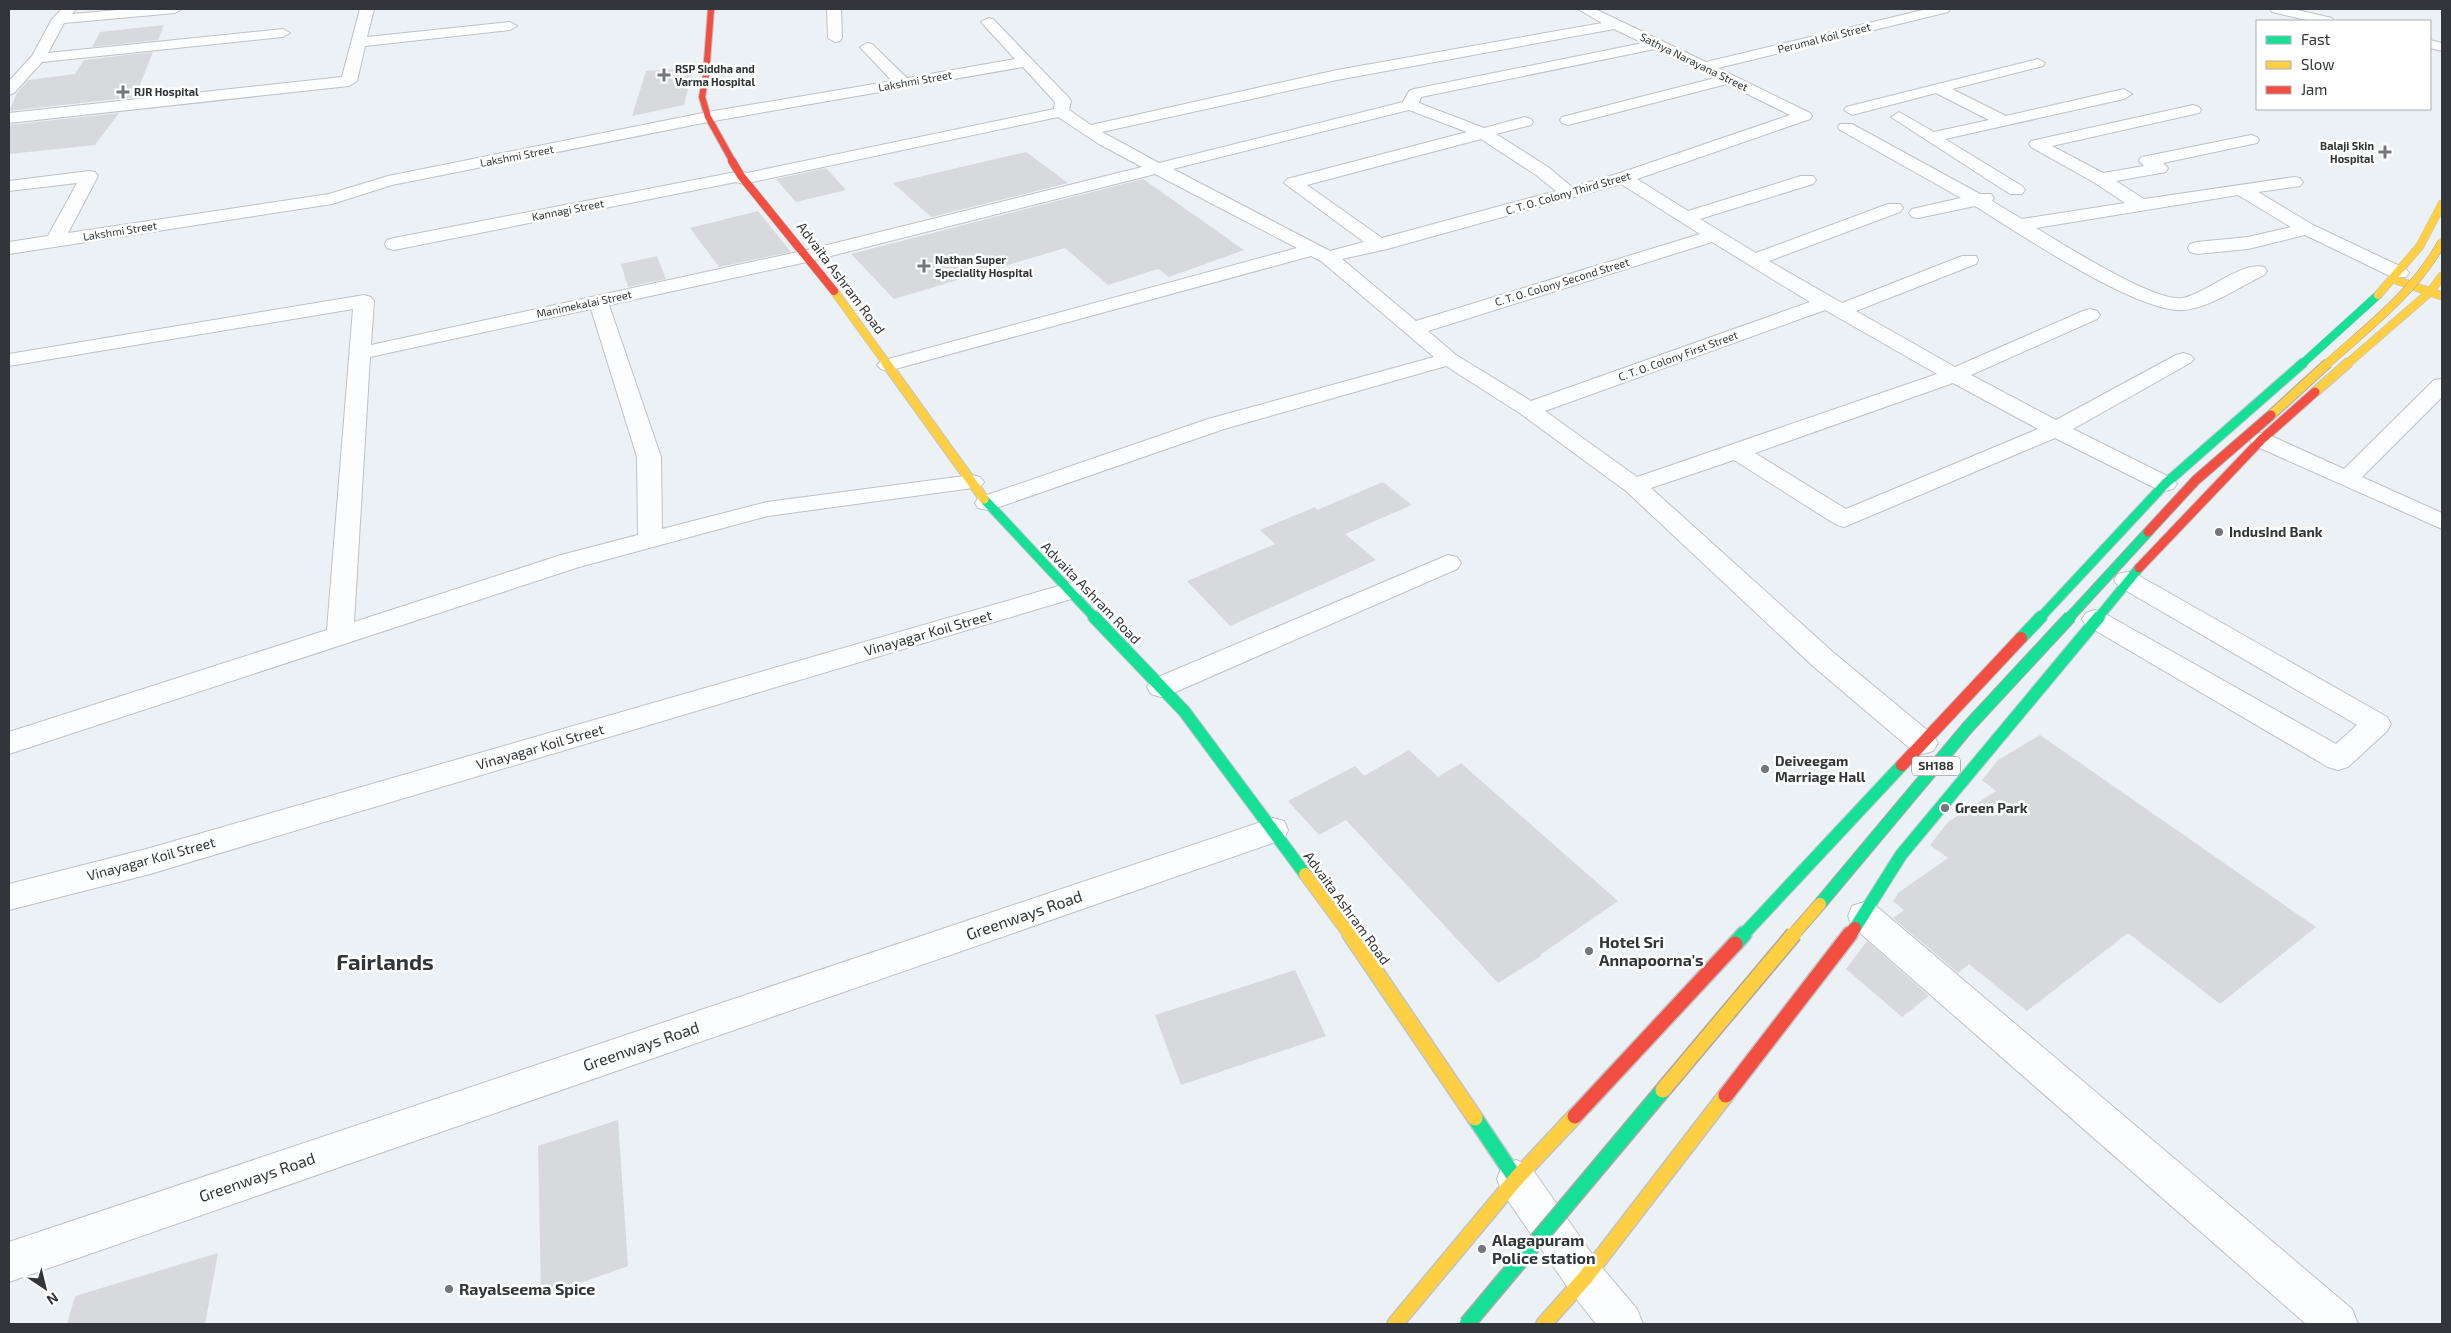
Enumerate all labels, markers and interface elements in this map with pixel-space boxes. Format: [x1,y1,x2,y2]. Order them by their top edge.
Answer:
street label: Perumal Koil Street [1776,20,1872,55]
legend [2256,20,2431,110]
street label: Sathya Narayana Street [1638,30,1750,93]
text: Fast [2301,30,2331,48]
text: Slow [2301,55,2335,73]
place label: RSP Siddha and Varma Hospital [675,62,755,88]
marker: RSP Siddha and Varma Hospital [657,68,671,82]
street label: Lakshmi Street [877,68,953,93]
text: Jam [2301,80,2327,98]
marker: RJR Hospital [116,85,130,99]
place label: RJR Hospital [134,85,199,98]
place label: Balaji Skin Hospital [2320,139,2374,165]
street label: Lakshmi Street [479,142,555,169]
marker: Balaji Skin Hospital [2378,145,2392,159]
street label: C. T. O. Colony Third Street [1504,168,1632,217]
street label: Kannagi Street [531,196,605,223]
street label: Lakshmi Street [82,218,158,243]
street label: Advaita Ashram Road [794,218,889,337]
place label: Nathan Super Speciality Hospital [935,253,1033,280]
street label: C. T. O. Colony Second Street [1493,255,1631,308]
marker: Nathan Super Speciality Hospital [917,259,931,273]
street label: Manimekalai Street [535,287,633,320]
street label: C. T. O. Colony First Street [1616,328,1739,383]
place label: IndusInd Bank [2229,523,2323,540]
marker: IndusInd Bank [2213,526,2225,538]
street label: Advaita Ashram Road [1038,538,1145,647]
street label: Vinayagar Koil Street [862,606,994,659]
street label: Vinayagar Koil Street [474,720,606,773]
place label: Deiveegam Marriage Hall [1775,752,1866,785]
road number: SH188 [1912,756,1960,776]
marker: Deiveegam Marriage Hall [1759,763,1771,775]
place label: Green Park [1955,799,2028,816]
marker: Green Park [1939,802,1951,814]
street label: Vinayagar Koil Street [85,833,217,884]
street label: Advaita Ashram Road [1301,848,1394,968]
street label: Greenways Road [963,886,1084,943]
place label: Hotel Sri Annapoorna's [1599,932,1704,969]
marker: Hotel Sri Annapoorna's [1583,945,1595,957]
district label: Fairlands [336,948,434,974]
street label: Greenways Road [580,1017,701,1074]
street label: Greenways Road [196,1148,317,1205]
place label: Alagapuram Police station [1492,1230,1596,1267]
marker: Alagapuram Police station [1476,1243,1488,1255]
north arrow [20,1263,70,1313]
place label: Rayalseema Spice [459,1279,595,1299]
marker: Rayalseema Spice [443,1283,455,1295]
text: N [44,1289,62,1309]

